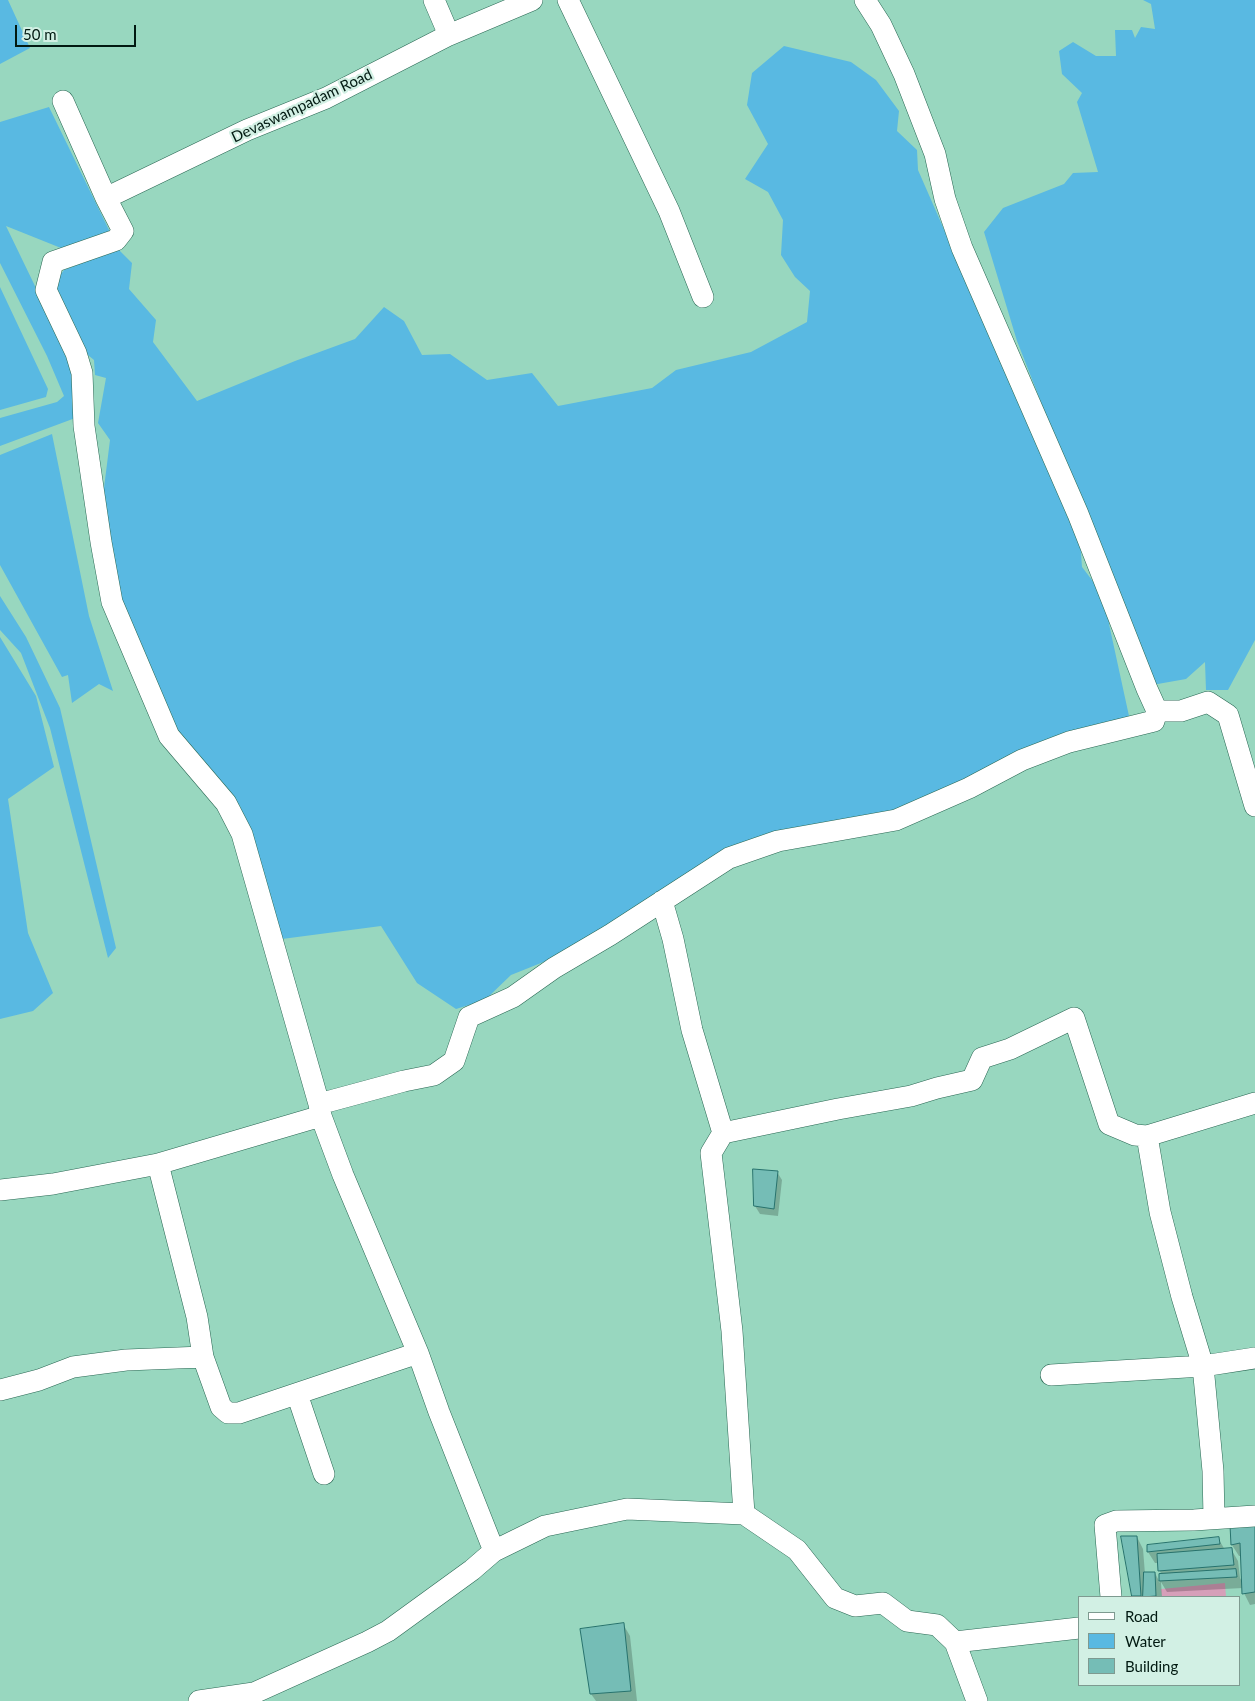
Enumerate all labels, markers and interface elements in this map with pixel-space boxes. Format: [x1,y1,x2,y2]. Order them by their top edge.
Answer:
scale bar [18,15,139,47]
text: 50 m [23,25,57,43]
street label: Devaswampadam Road [229,65,375,147]
legend [1078,1596,1240,1686]
text: Road [1125,1607,1158,1625]
text: Water [1125,1632,1166,1650]
text: Building [1125,1657,1178,1675]

